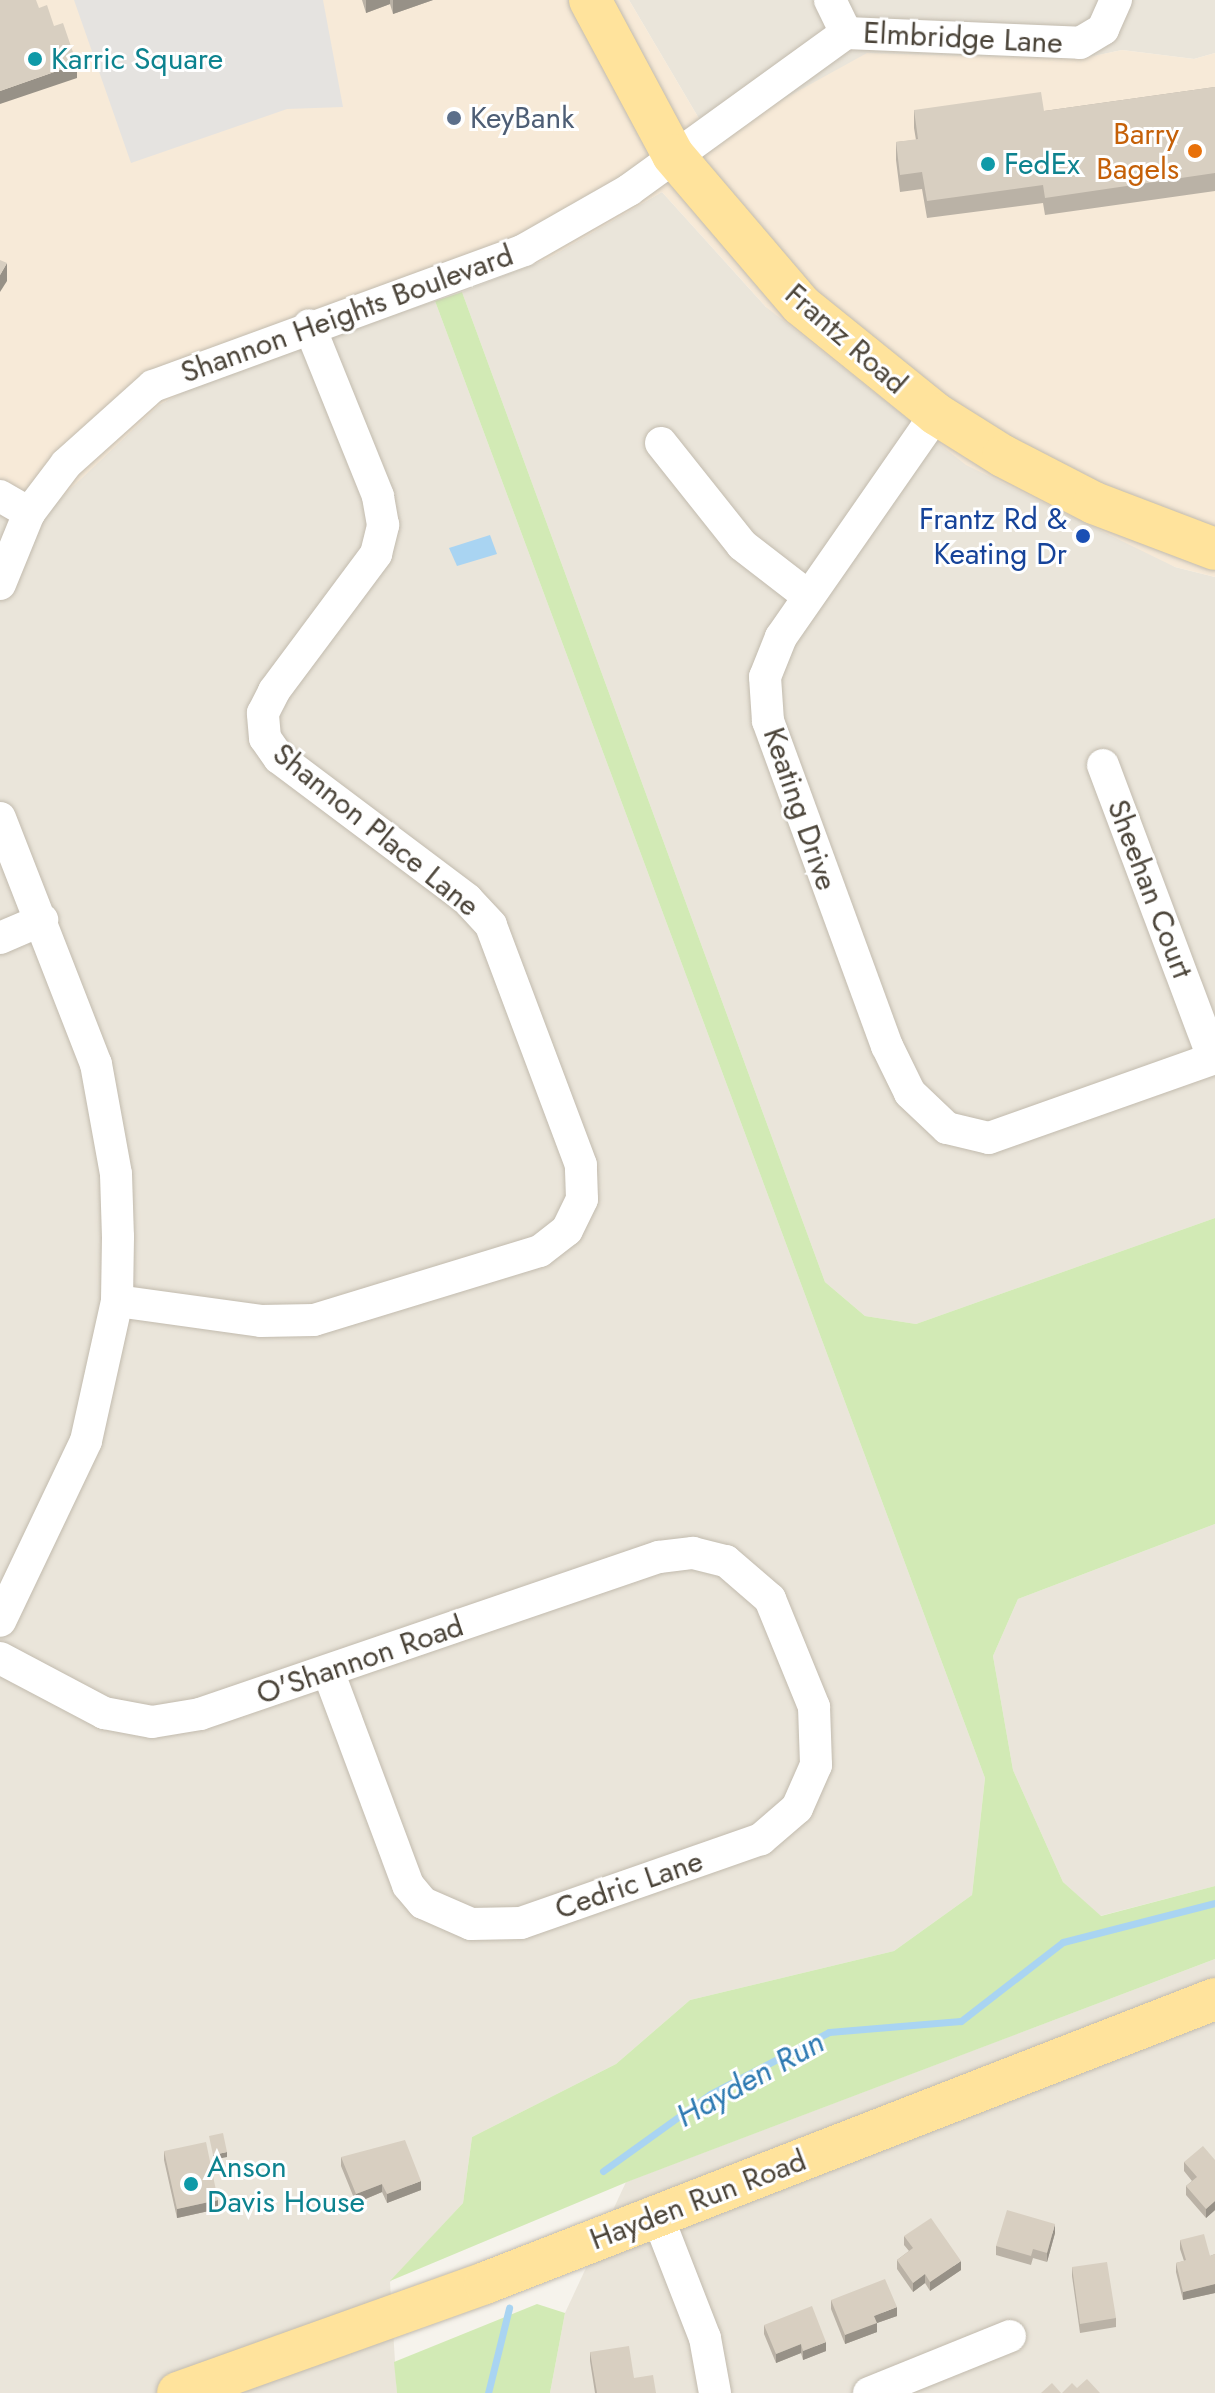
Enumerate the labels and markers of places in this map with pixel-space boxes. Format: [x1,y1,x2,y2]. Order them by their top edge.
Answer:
place label: Karric Square [51,41,223,77]
marker: Karric Square [26,50,44,68]
place label: KeyBank [470,100,574,136]
marker: KeyBank [445,109,463,127]
place label: Barry Bagels [1096,116,1179,186]
marker: Barry Bagels [1186,142,1204,160]
place label: FedEx [1004,146,1080,182]
marker: FedEx [979,155,997,173]
place label: Frantz Rd & Keating Dr [919,501,1067,572]
marker: Frantz Rd & Keating Dr [1074,527,1092,545]
place label: Anson Davis House [207,2149,365,2220]
marker: Anson Davis House [182,2175,200,2193]

